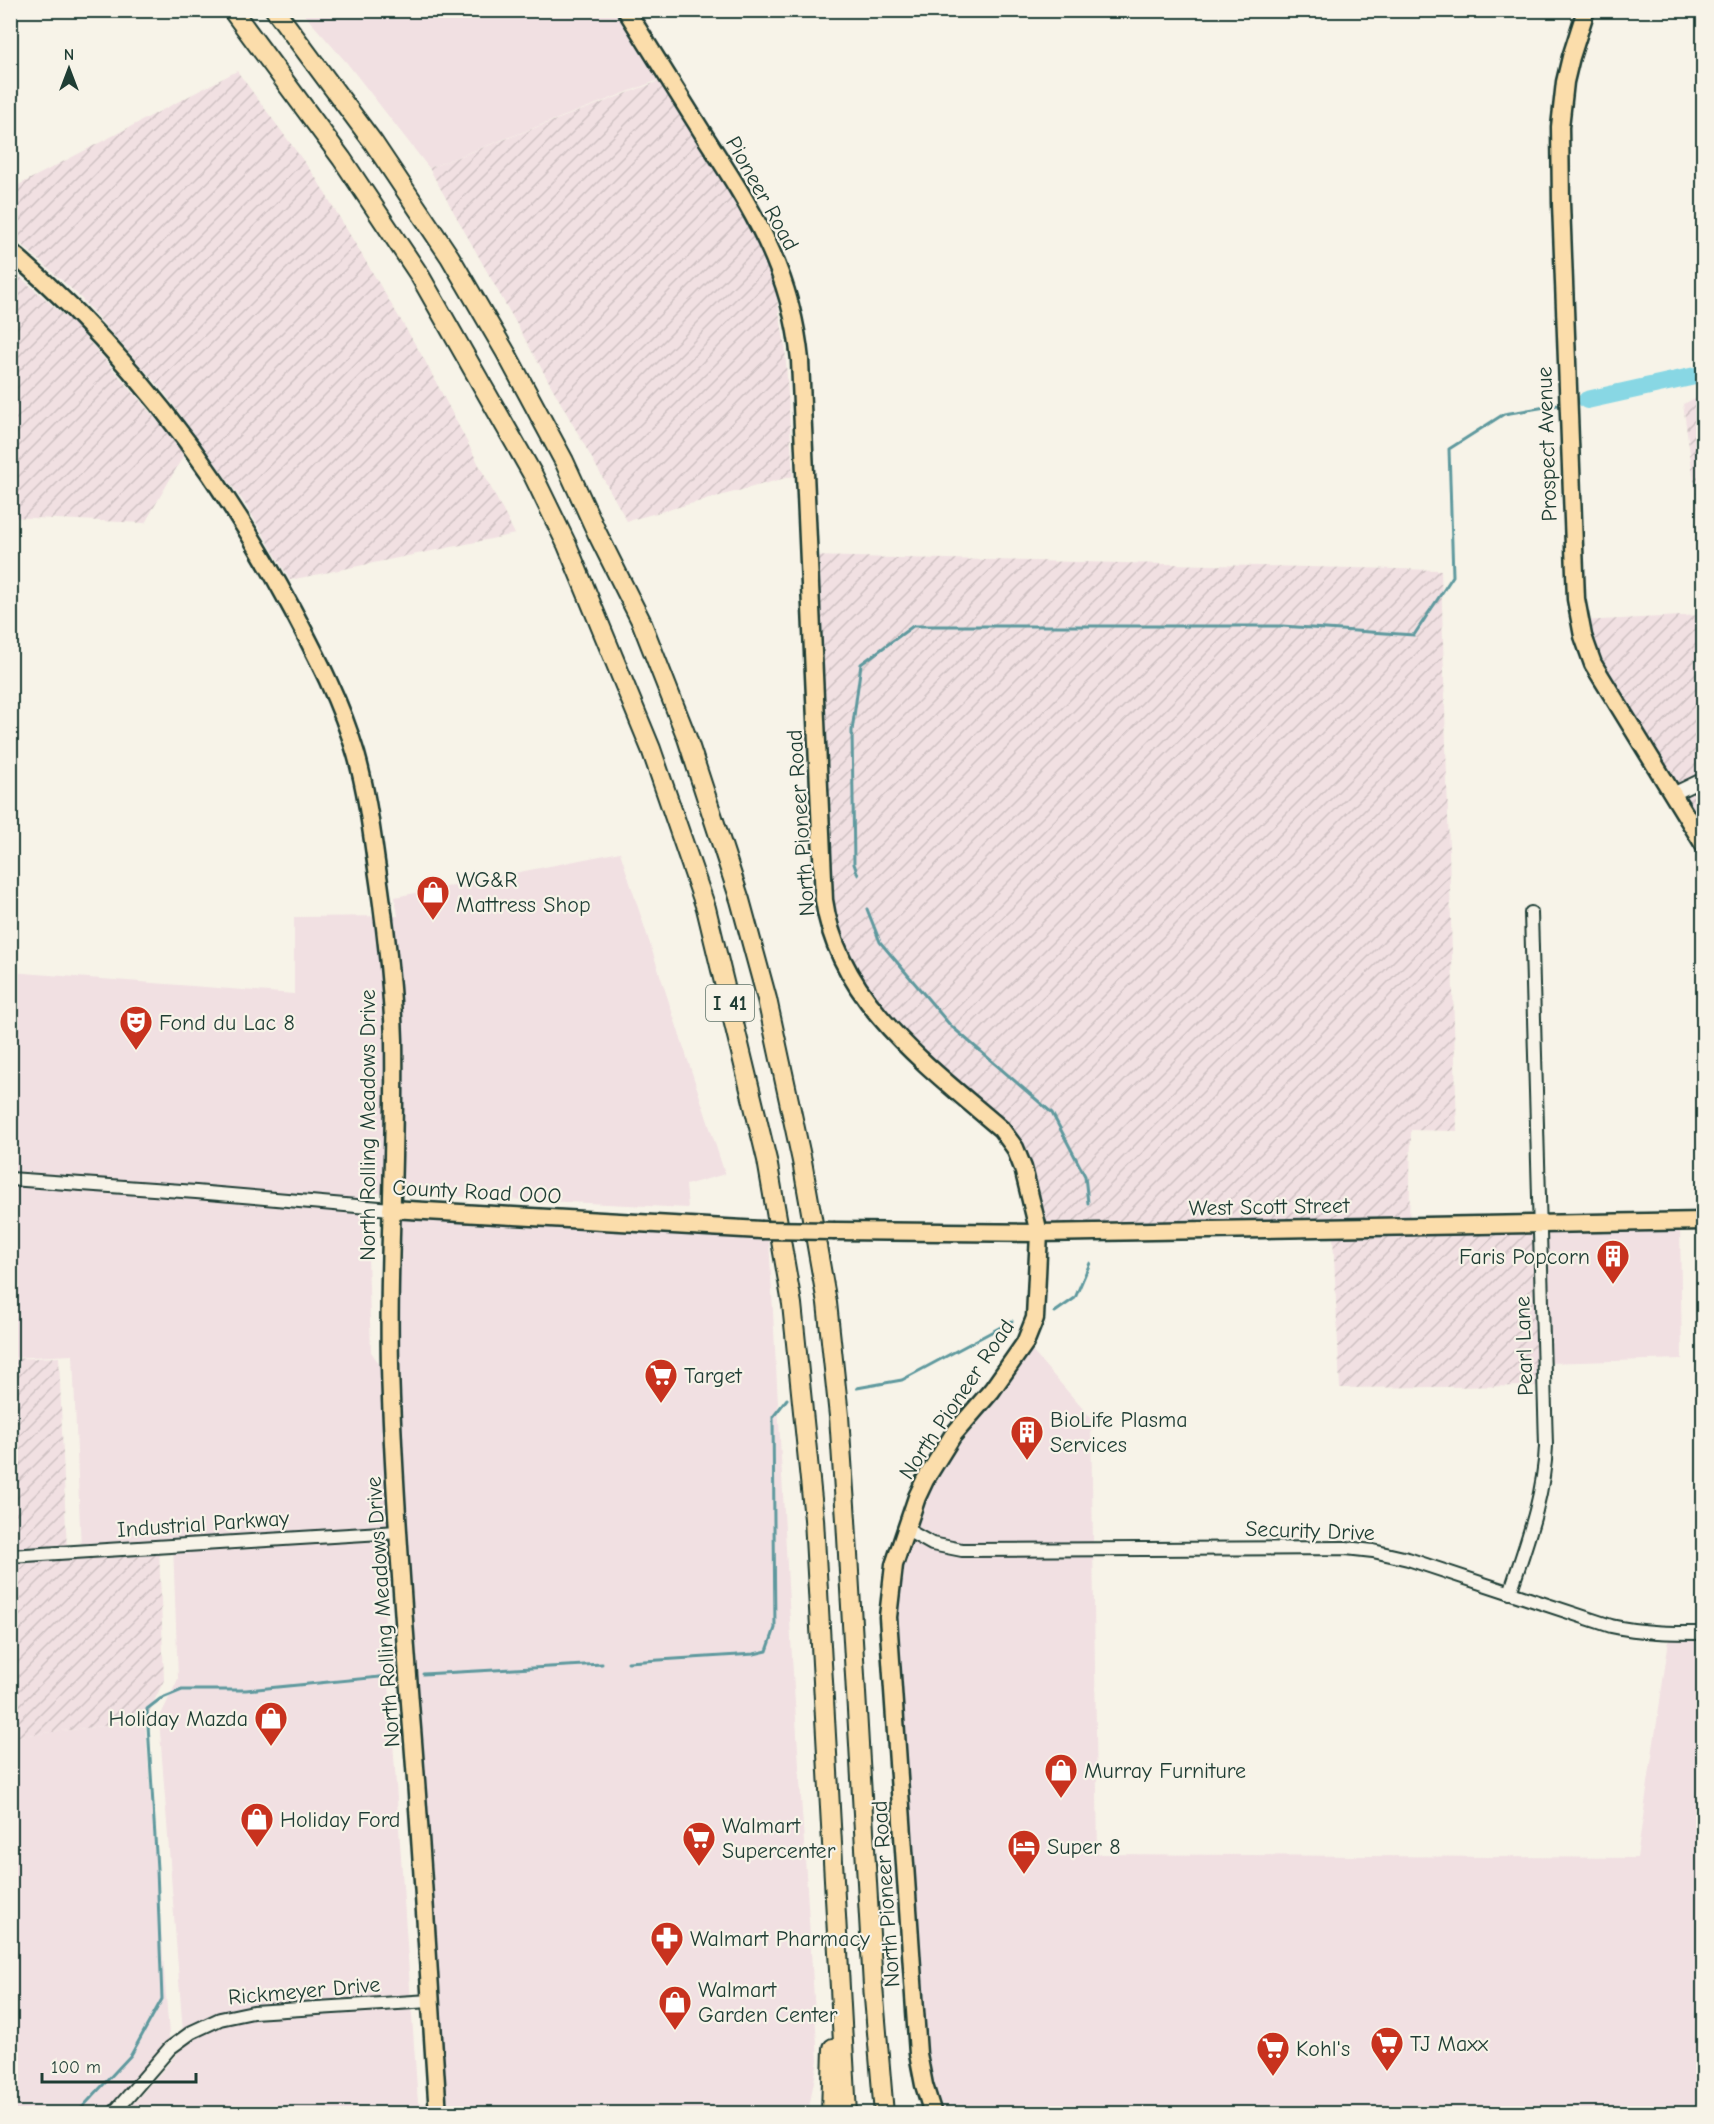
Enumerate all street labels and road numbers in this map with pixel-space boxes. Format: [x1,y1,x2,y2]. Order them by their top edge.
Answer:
street label: Pioneer Road [720,132,804,255]
street label: Prospect Avenue [1531,366,1563,522]
street label: North Pioneer Road [782,729,820,917]
road number: I 41 [706,985,754,1021]
street label: North Rolling Meadows Drive [355,989,381,1261]
street label: County Road OOO [392,1175,562,1209]
street label: West Scott Street [1188,1193,1350,1221]
street label: Pearl Lane [1509,1296,1539,1396]
street label: North Pioneer Road [894,1315,1020,1484]
street label: North Rolling Meadows Drive [361,1476,405,1748]
street label: Industrial Parkway [116,1505,290,1543]
street label: Security Drive [1245,1516,1375,1546]
street label: North Pioneer Road [867,1800,905,1988]
street label: Rickmeyer Drive [227,1971,381,2011]

